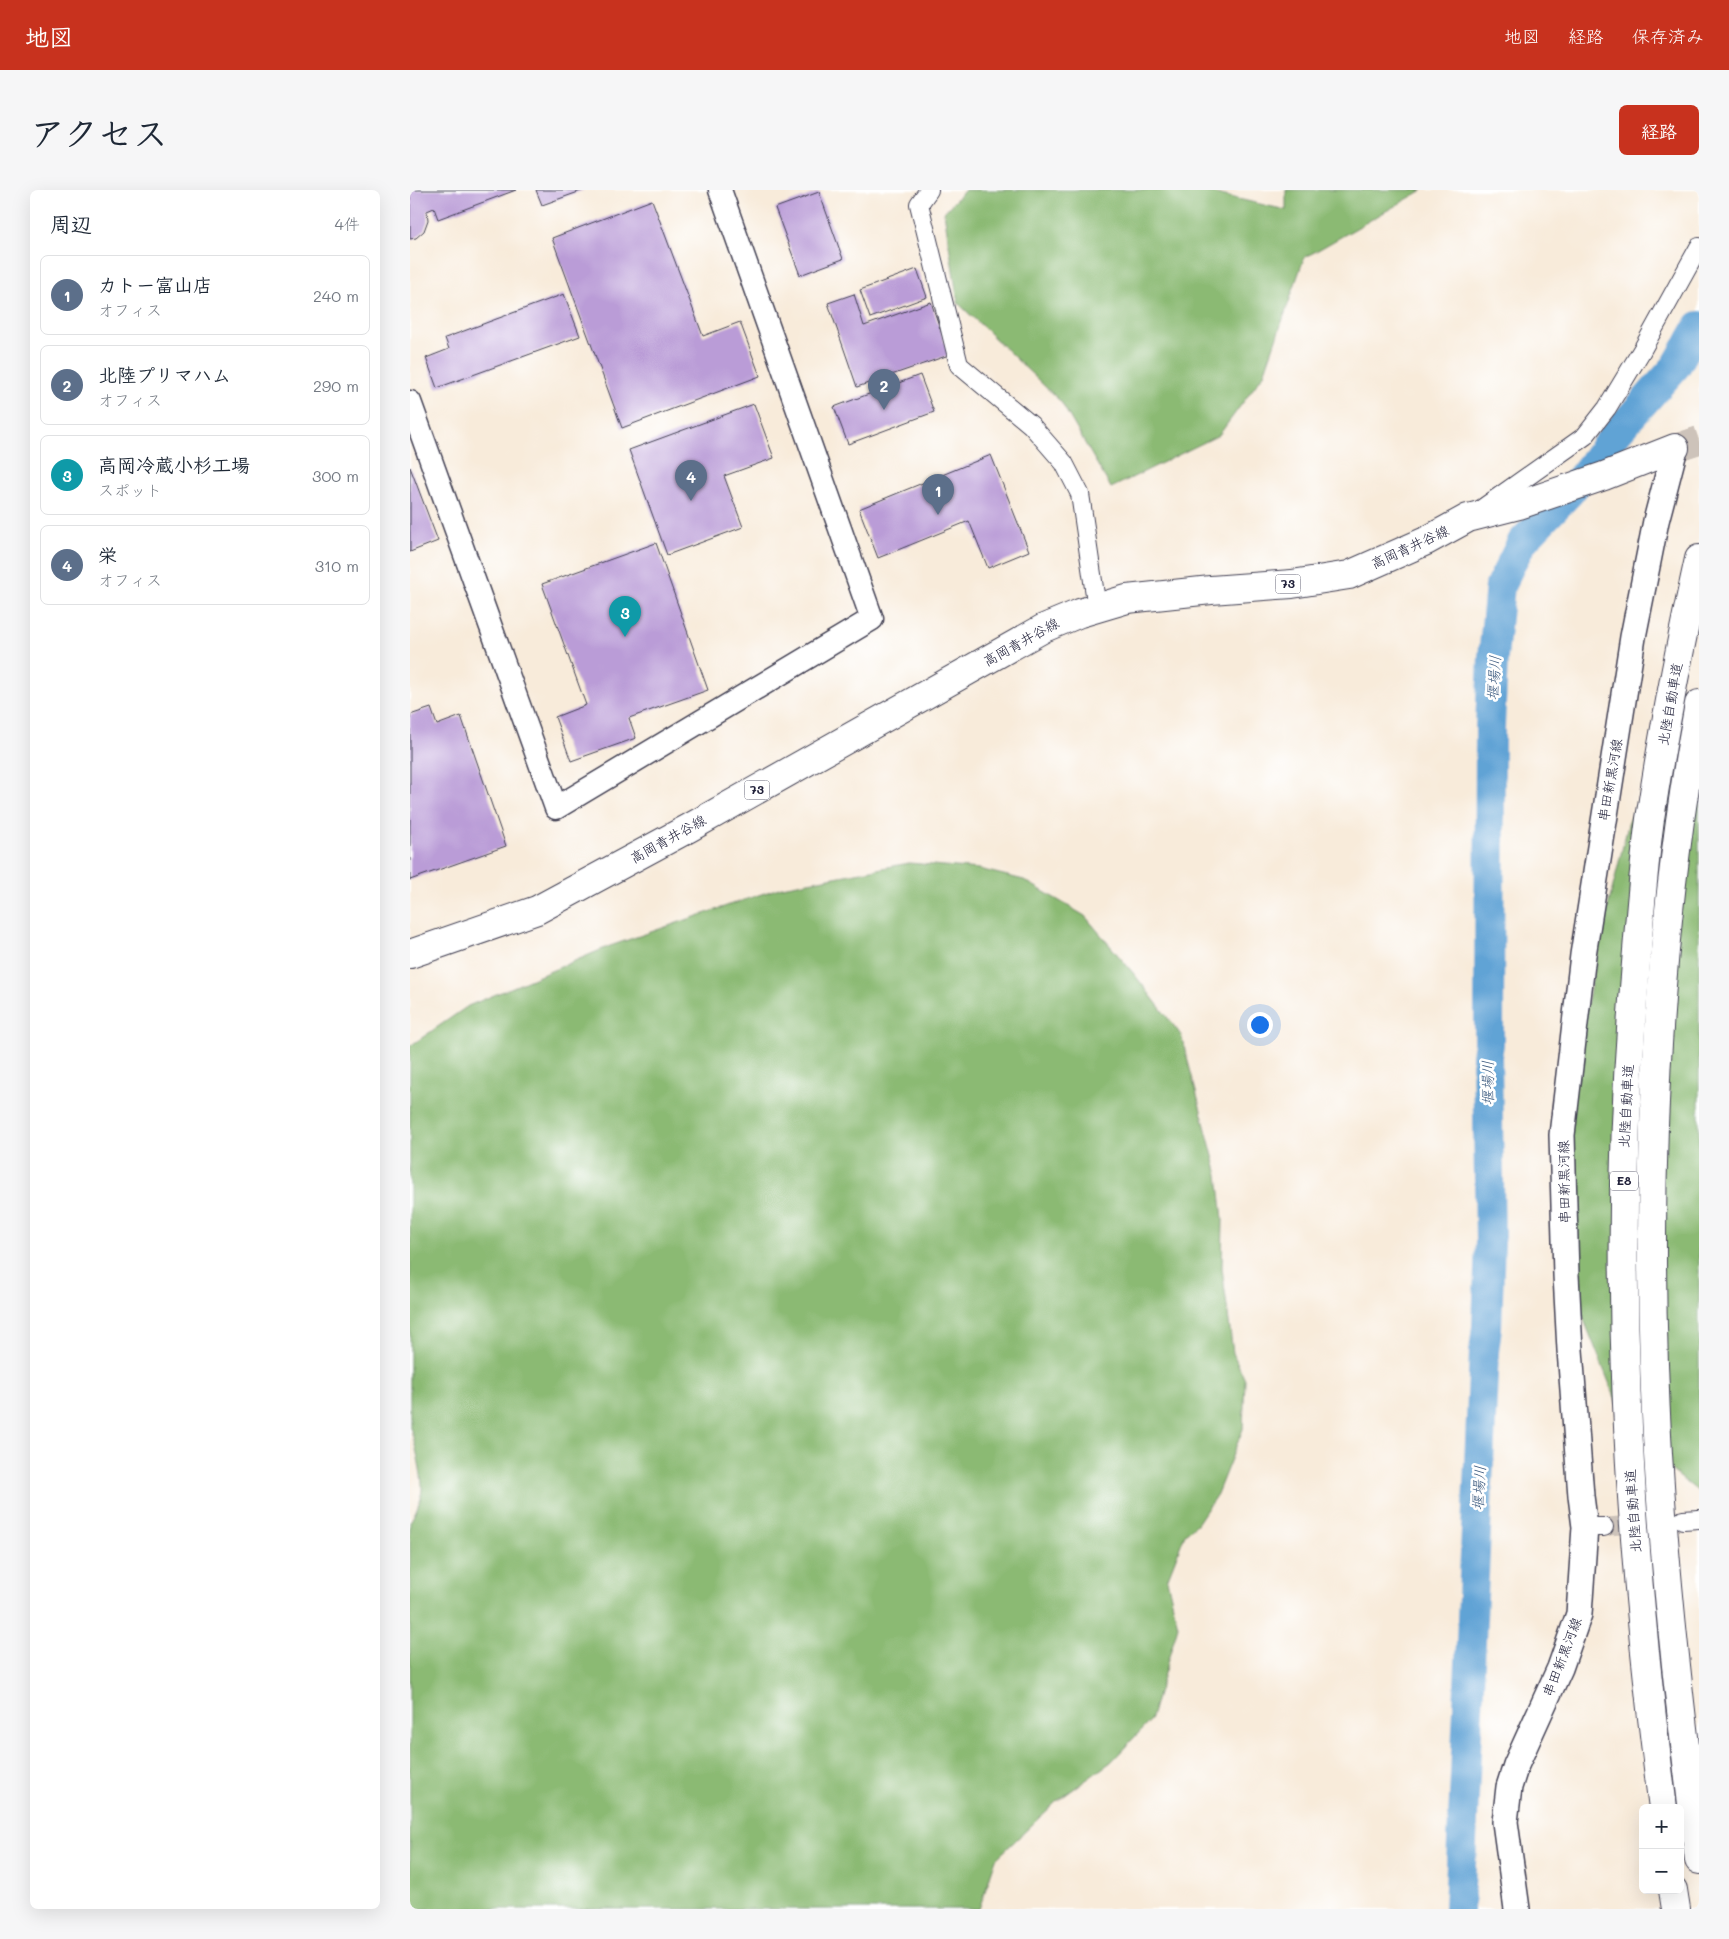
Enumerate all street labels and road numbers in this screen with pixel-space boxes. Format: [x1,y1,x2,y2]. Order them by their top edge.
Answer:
street label: 高岡青井谷線 [1368,520,1452,573]
road number: 73 [1276,574,1300,594]
street label: 高岡青井谷線 [979,613,1062,670]
street label: 北陸自動車道 [1653,661,1686,747]
street label: 串田新黒河線 [1593,737,1626,823]
road number: 73 [744,780,770,800]
street label: 高岡青井谷線 [626,810,709,867]
street label: 北陸自動車道 [1614,1064,1637,1148]
street label: 串田新黒河線 [1553,1140,1574,1224]
road number: E8 [1610,1171,1638,1190]
street label: 北陸自動車道 [1620,1468,1645,1554]
street label: 串田新黒河線 [1538,1614,1585,1699]

